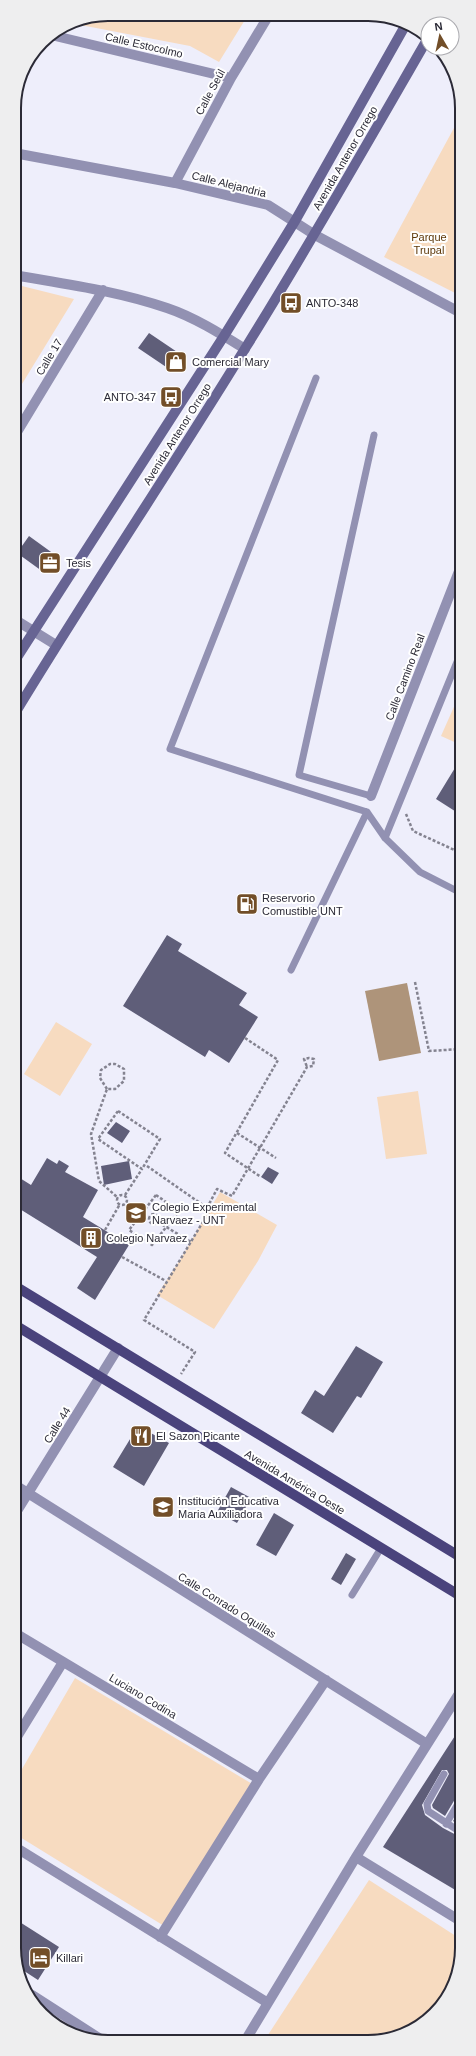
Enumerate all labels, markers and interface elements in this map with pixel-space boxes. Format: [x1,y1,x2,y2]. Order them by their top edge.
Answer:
north arrow [420,16,460,56]
text: N [434,20,443,33]
street label: Calle Estocolmo [104,30,184,60]
street label: Calle Seúl [193,67,227,117]
street label: Avenida Antenor Orrego [310,104,380,212]
street label: Calle Alejandria [190,169,268,199]
park label: Parque Trupal [411,231,447,256]
bus stop icon: ANTO-348 [278,290,304,316]
place label: ANTO-348 [306,297,358,309]
street label: Calle 17 [33,337,65,377]
shop icon: Comercial Mary [163,349,189,375]
place label: Comercial Mary [192,356,270,368]
street label: Avenida Antenor Orrego [141,381,213,487]
bus stop icon: ANTO-347 [158,384,184,410]
place label: ANTO-347 [104,391,156,403]
office icon: Tesis [37,550,63,576]
place label: Tesis [66,557,92,569]
street label: Calle Camino Real [383,632,427,722]
fuel station icon: Reservorio Comustible UNT [234,891,260,917]
place label: Reservorio Comustible UNT [262,892,343,917]
school or university icon: Colegio Experimental Narvaez - UNT [123,1200,149,1226]
place label: Colegio Experimental Narvaez - UNT [152,1201,257,1226]
building icon: Colegio Narvaez [78,1225,104,1251]
place label: Colegio Narvaez [106,1232,187,1244]
street label: Calle 44 [41,1405,73,1445]
restaurant icon: El Sazon Picante [128,1423,154,1449]
place label: El Sazon Picante [156,1430,240,1442]
street label: Avenida América Oeste [243,1447,347,1517]
school or university icon: Institución Educativa Maria Auxiliadora [150,1494,176,1520]
place label: Institución Educativa Maria Auxiliadora [178,1495,280,1520]
street label: Calle Conrado Oquillas [176,1570,279,1640]
street label: Luciano Codina [107,1671,180,1721]
hotel icon: Killari [27,1945,53,1971]
place label: Killari [56,1952,83,1964]

